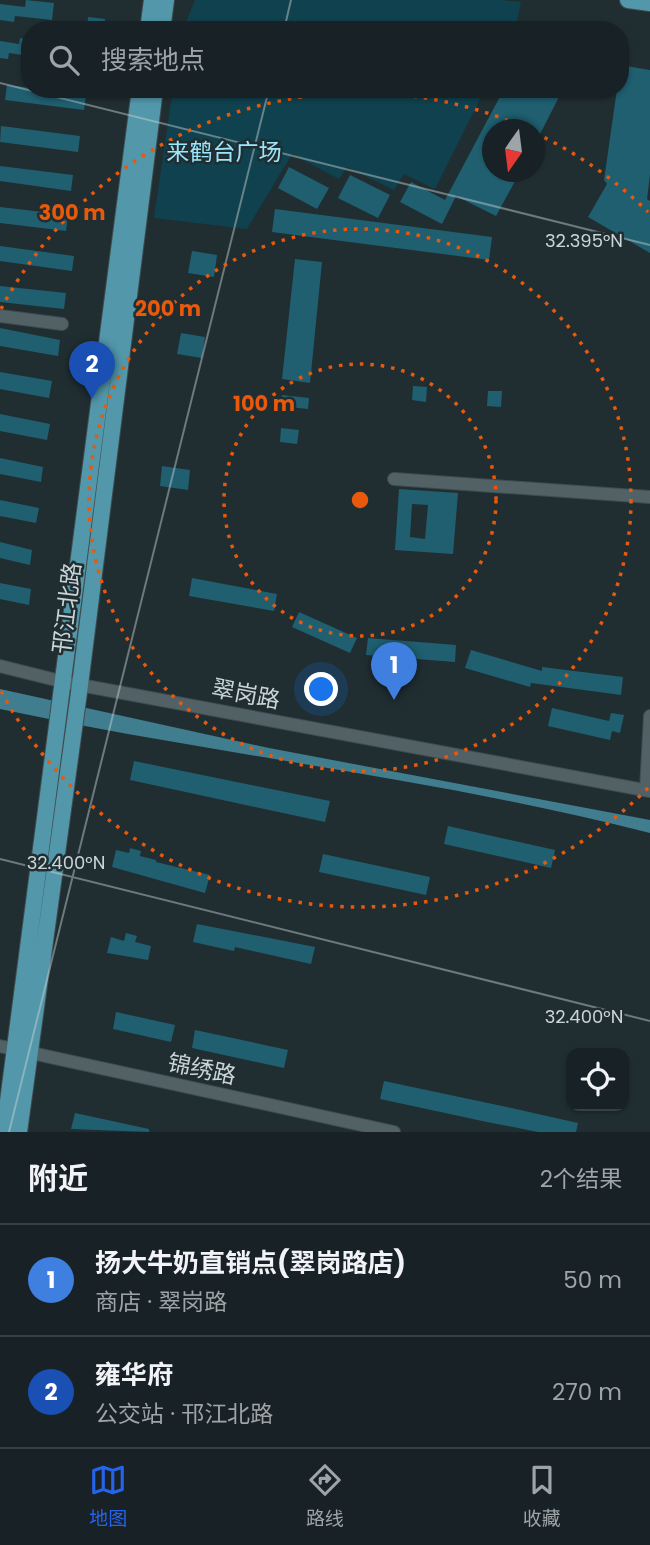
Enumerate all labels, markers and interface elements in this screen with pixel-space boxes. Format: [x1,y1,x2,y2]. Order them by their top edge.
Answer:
search box [21,21,629,98]
icon: search [45,41,83,79]
text: 搜索地点 [101,42,205,78]
north arrow [482,119,545,182]
park label: 来鹤台广场 [167,136,282,168]
text: 300 m [39,198,105,227]
text: 32.395°N [545,228,623,253]
text: 200 m [135,294,201,323]
pin: 2 [69,341,115,399]
text: 100 m [233,389,295,418]
centre of rings [348,488,372,512]
street label: 邗江北路 [46,560,88,656]
pin: 1 [371,642,417,700]
street label: 翠岗路 [209,672,283,716]
your location [304,672,338,706]
text: 32.400°N [27,850,105,875]
text: 32.400°N [545,1004,623,1029]
street label: 锦绣路 [165,1046,239,1092]
map controls [566,1048,629,1111]
button: locate [566,1048,629,1111]
text: 附近 [28,1157,88,1200]
text: 2个结果 [540,1163,622,1195]
text: 扬大牛奶直销点(翠岗路店) [95,1245,406,1281]
text: 1 [47,1264,55,1296]
text: 50 m [563,1264,622,1296]
text: 商店 · 翠岗路 [95,1286,227,1318]
text: 雍华府 [95,1357,173,1393]
text: 2 [44,1376,58,1408]
text: 270 m [552,1376,622,1408]
text: 公交站 · 邗江北路 [95,1398,273,1430]
tab: 地图 [89,1461,127,1533]
tab: 路线 [306,1461,344,1533]
tab: 收藏 [523,1461,561,1533]

